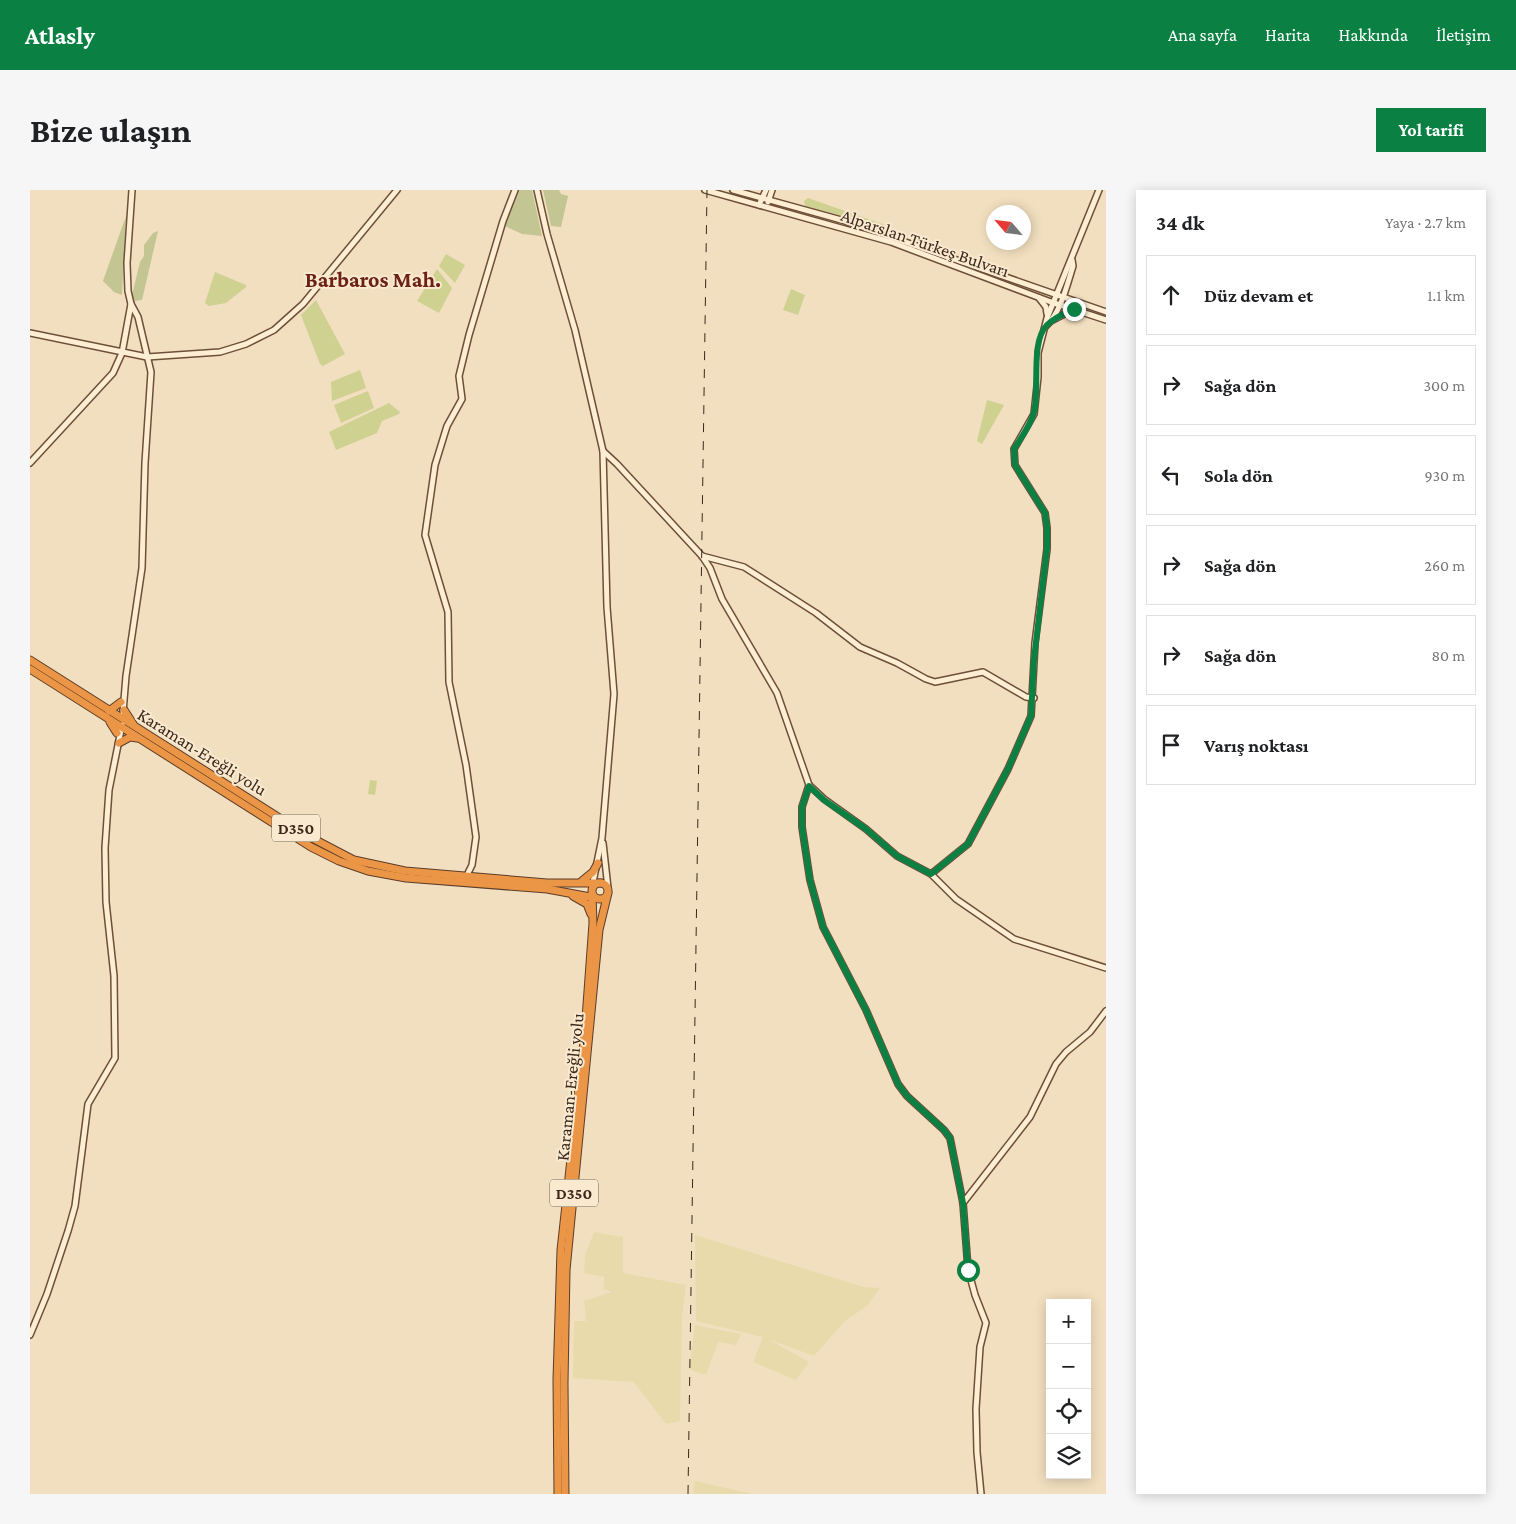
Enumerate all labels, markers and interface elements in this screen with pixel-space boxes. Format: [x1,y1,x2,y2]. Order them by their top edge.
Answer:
text: Atlasly [25,22,95,49]
text: Ana sayfa [1168,25,1237,45]
text: Harita [1265,25,1310,45]
text: Hakkında [1338,25,1408,45]
text: İletişim [1436,25,1491,45]
button: Yol tarifi [1376,108,1486,152]
text: Bize ulaşın [30,111,191,150]
street label: Alparslan Türkeş Bulvarı [838,205,1012,281]
north arrow [986,205,1031,250]
text: 34 dk [1156,211,1205,235]
text: Yaya · 2.7 km [1385,214,1466,231]
district label: Barbaros Mah. [305,267,441,292]
icon: ahead [1157,281,1185,309]
text: Düz devam et [1204,285,1313,306]
text: 1.1 km [1427,287,1465,304]
route end [1063,298,1086,321]
icon: right [1157,371,1185,399]
text: Sağa dön [1204,375,1276,396]
text: 300 m [1423,377,1465,394]
icon: left [1157,461,1185,489]
text: Sola dön [1204,465,1273,486]
text: 930 m [1425,467,1465,484]
icon: right [1157,551,1185,579]
text: Sağa dön [1204,555,1276,576]
text: 260 m [1424,557,1465,574]
icon: right [1157,641,1185,669]
text: Sağa dön [1204,645,1276,666]
text: 80 m [1431,647,1465,664]
street label: Karaman-Ereğli yolu [134,704,271,800]
icon: arrive [1157,731,1185,759]
text: Varış noktası [1204,735,1309,756]
road number: D350 [272,814,320,841]
street label: Karaman-Ereğli yolu [552,1012,588,1162]
road number: D350 [550,1180,598,1206]
route start [957,1259,980,1282]
map controls [1046,1299,1091,1479]
button: + [1046,1299,1091,1344]
button: − [1046,1344,1091,1389]
button: locate [1046,1389,1091,1434]
button: layers [1046,1434,1091,1479]

